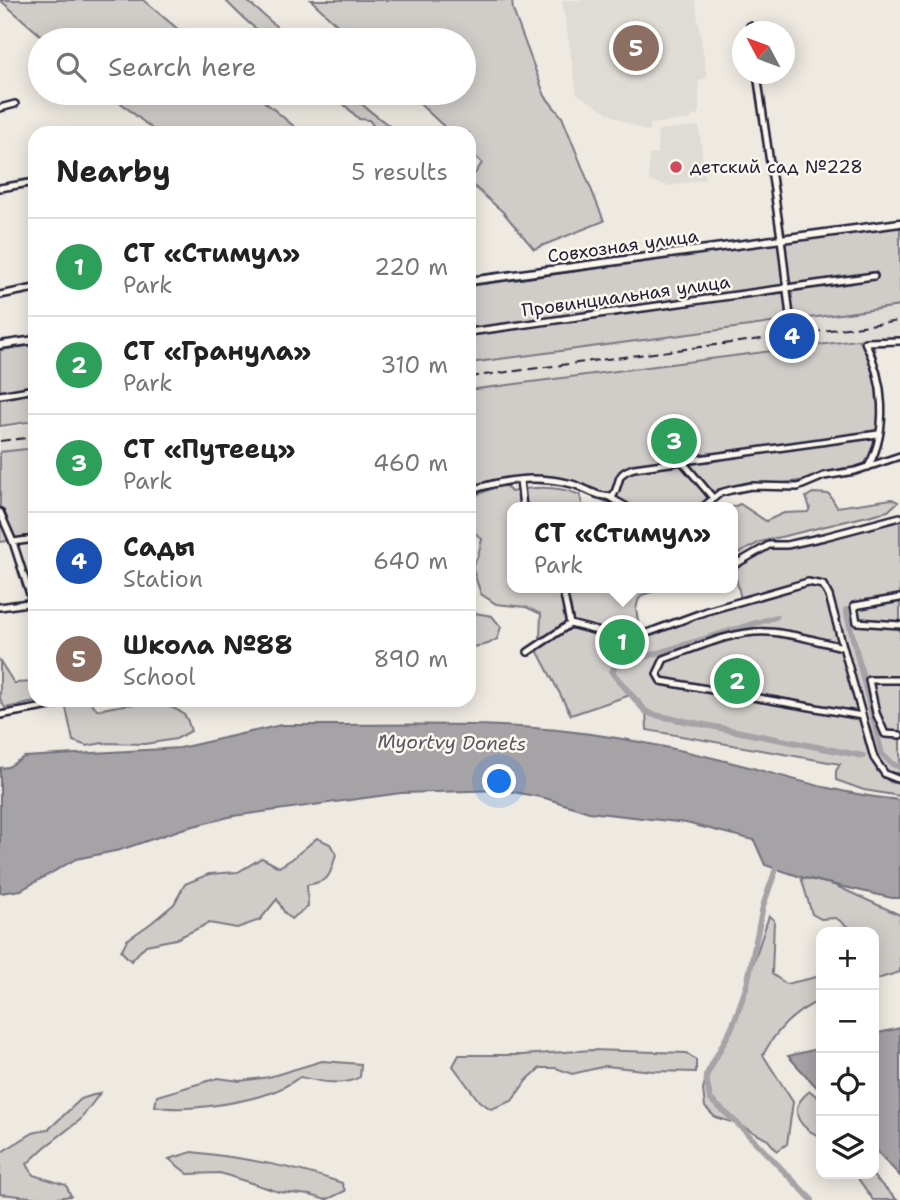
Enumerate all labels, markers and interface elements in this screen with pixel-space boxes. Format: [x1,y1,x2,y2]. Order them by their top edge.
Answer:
north arrow [732,21,795,84]
pin: 5 [613,22,659,74]
search box [28,28,476,105]
icon: search [52,48,90,86]
text: Search here [108,49,257,84]
text: Nearby [56,151,171,192]
place label: детский сад №228 [690,155,863,179]
text: 5 results [351,157,448,187]
marker: детский сад №228 [668,159,684,175]
street label: Совхозная улица [546,224,700,268]
text: СТ «Стимул» [123,235,300,270]
text: 1 [74,252,84,282]
text: 220 m [374,252,448,282]
street label: Провинциальная улица [520,269,732,323]
text: Park [123,270,172,300]
pin: 4 [769,310,815,362]
text: СТ «Гранула» [123,333,311,368]
text: 2 [71,350,87,380]
text: 310 m [380,350,448,380]
text: Park [123,368,172,398]
pin: 3 [651,415,697,467]
text: СТ «Путеец» [123,431,296,466]
text: 3 [71,448,87,478]
text: 460 m [373,448,448,478]
text: Park [123,466,172,496]
popup [507,502,738,593]
text: СТ «Стимул» [534,515,711,550]
text: Сады [123,529,195,564]
text: 4 [71,546,87,576]
text: 640 m [373,546,448,576]
text: Park [534,550,583,580]
text: Station [123,564,203,594]
pin: 1 [599,616,645,668]
text: Школа №88 [123,627,293,662]
text: 5 [72,644,86,674]
text: 890 m [374,644,448,674]
pin: 2 [714,655,760,707]
text: School [123,662,195,692]
water label: Myortvy Donets [377,729,527,756]
your location [482,764,516,798]
map controls [816,927,879,1179]
button: + [816,927,879,990]
button: − [816,990,879,1053]
button: locate [816,1053,879,1116]
button: layers [816,1116,879,1179]

